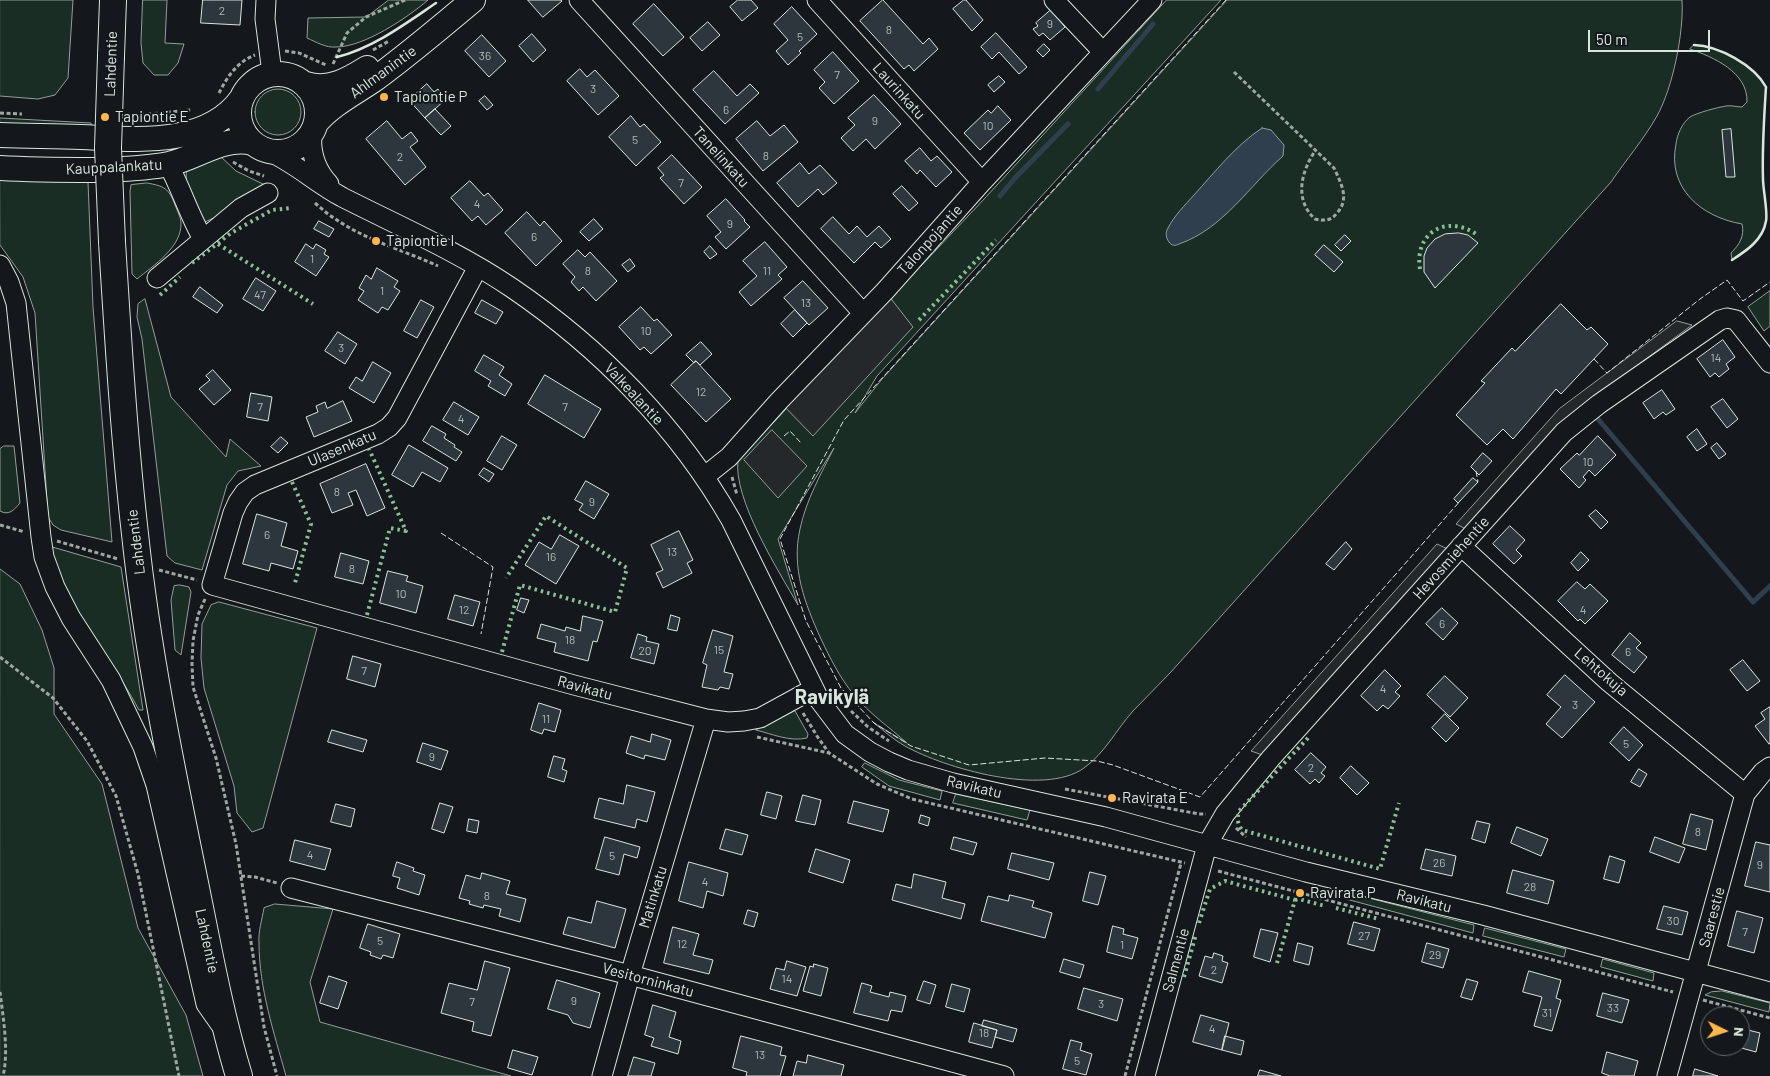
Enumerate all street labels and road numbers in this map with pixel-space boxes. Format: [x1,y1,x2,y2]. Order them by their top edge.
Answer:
street label: Lahdentie [101,31,121,97]
street label: Ahlmanintie [346,42,420,102]
street label: Laurinkatu [869,59,929,123]
street label: Tanelinkatu [689,123,753,191]
street label: Kauppalankatu [65,155,163,179]
street label: Talonpojantie [894,201,966,279]
street label: Valkealantie [601,359,667,429]
street label: Ulasenkatu [305,426,379,470]
street label: Lahdentie [123,508,149,576]
street label: Hevosmiehentie [1409,513,1493,603]
street label: Lehtokuja [1571,644,1631,700]
street label: Ravikatu [556,672,614,704]
street label: Ravikatu [945,772,1003,802]
street label: Matinkatu [635,864,671,930]
street label: Ravikatu [1395,885,1453,917]
street label: Saarestie [1695,885,1729,949]
street label: Lahdentie [191,907,223,975]
street label: Salmentie [1159,926,1193,994]
street label: Vesitorninkatu [600,959,696,1001]

